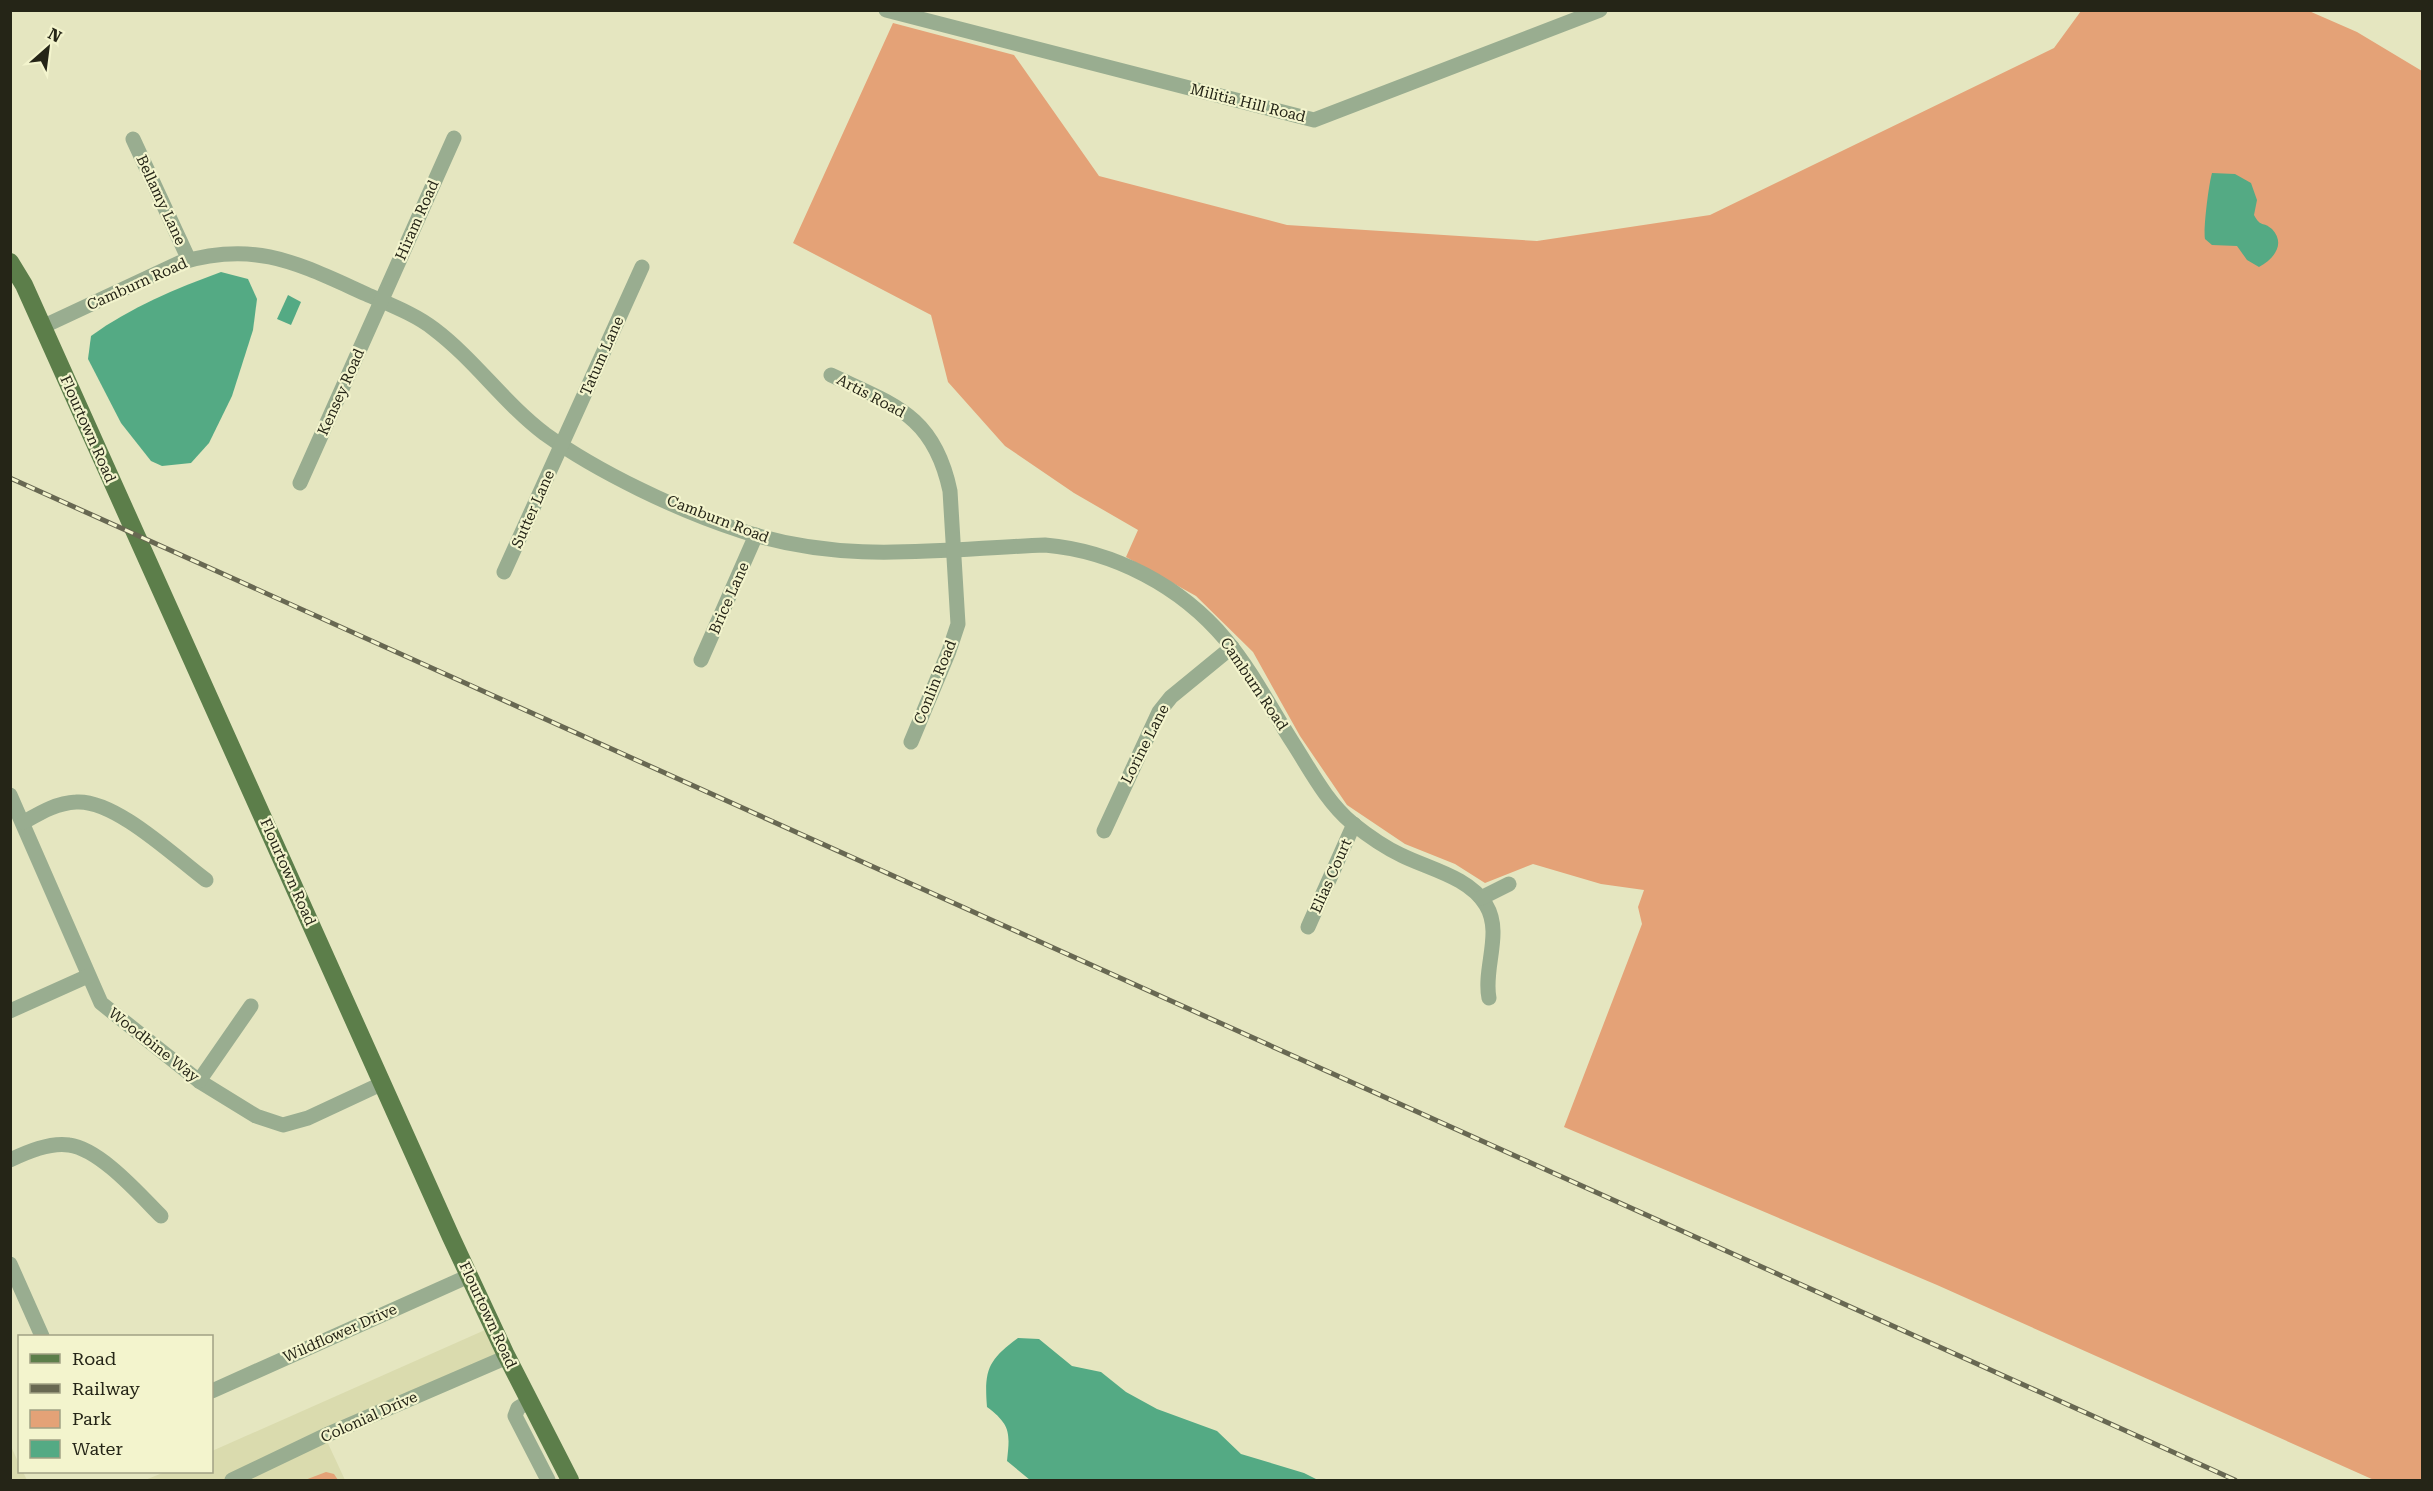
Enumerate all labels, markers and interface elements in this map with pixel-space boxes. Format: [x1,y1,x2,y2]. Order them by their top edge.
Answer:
north arrow [18,18,78,78]
text: N [45,24,65,46]
street label: Militia Hill Road [1189,80,1308,126]
street label: Bellamy Lane [132,152,190,248]
street label: Hiram Road [391,177,443,263]
street label: Camburn Road [84,254,190,314]
street label: Tatum Lane [577,314,627,398]
street label: Kensey Road [314,345,368,438]
street label: Artis Road [834,370,909,422]
street label: Flourtown Road [56,372,120,486]
street label: Sutter Lane [508,467,558,551]
street label: Camburn Road [664,491,772,547]
street label: Brice Lane [705,559,753,637]
street label: Camburn Road [1216,634,1292,734]
street label: Conlin Road [910,637,960,727]
street label: Lorine Lane [1117,701,1173,787]
street label: Flourtown Road [256,815,320,929]
street label: Elias Court [1307,836,1356,916]
street label: Woodbine Way [105,1004,203,1086]
street label: Flourtown Road [455,1259,521,1372]
street label: Wildflower Drive [280,1300,400,1366]
legend [18,1335,213,1473]
text: Road [72,1348,117,1369]
text: Railway [72,1378,140,1399]
street label: Colonial Drive [318,1388,420,1446]
text: Park [72,1408,112,1429]
text: Water [72,1438,123,1459]

